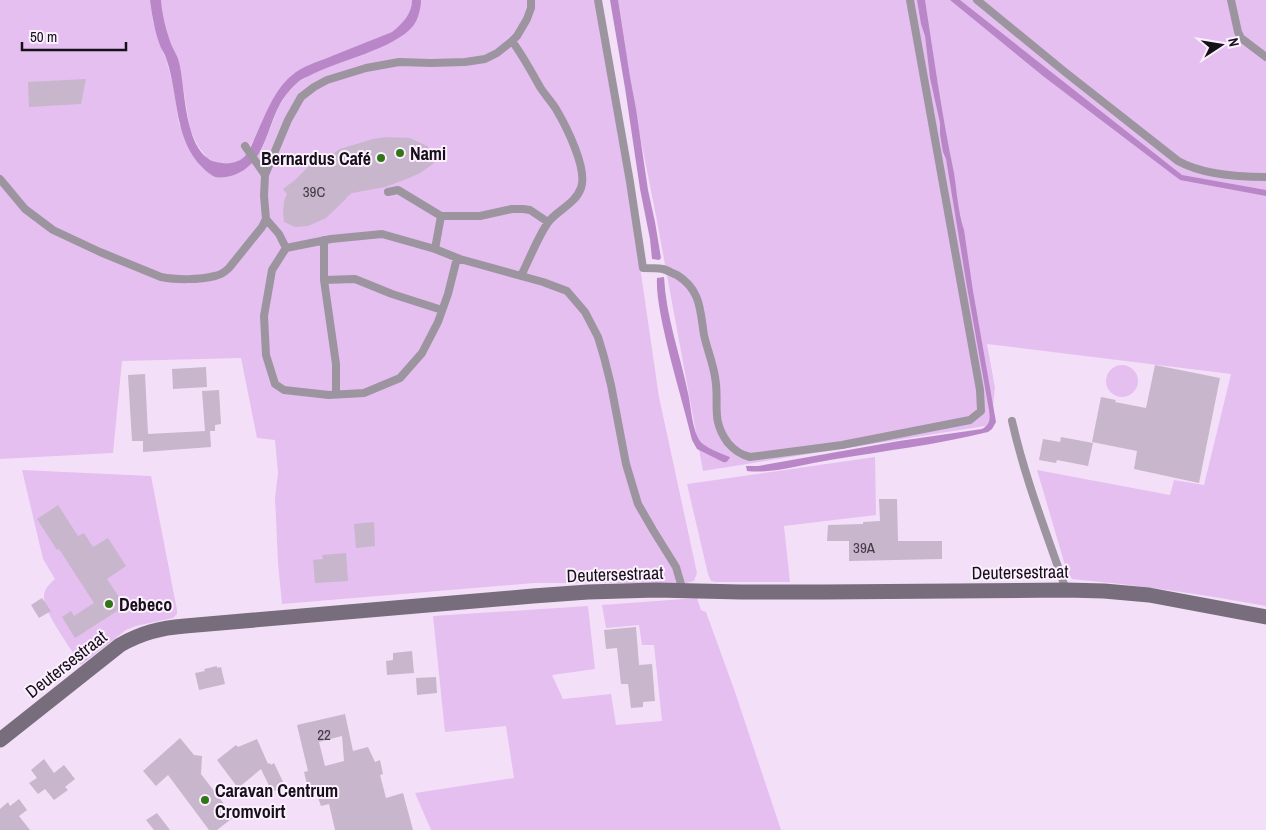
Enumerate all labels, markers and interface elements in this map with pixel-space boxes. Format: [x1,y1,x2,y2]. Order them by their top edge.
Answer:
scale bar [22,20,126,52]
north arrow [1196,20,1246,70]
text: 50 m [30,26,57,47]
text: N [1224,36,1243,48]
place label: Nami [410,141,446,166]
place label: Bernardus Café [261,146,371,171]
marker: Nami [394,147,406,159]
marker: Bernardus Café [375,152,387,164]
house number: 39C [303,181,325,202]
house number: 39A [853,537,876,558]
street label: Deutersestraat [971,559,1069,585]
street label: Deutersestraat [566,560,664,588]
place label: Debeco [119,592,172,617]
marker: Debeco [103,598,115,610]
street label: Deutersestraat [20,624,112,704]
house number: 22 [317,724,331,745]
place label: Caravan Centrum Cromvoirt [215,778,338,824]
marker: Caravan Centrum Cromvoirt [199,794,211,806]

